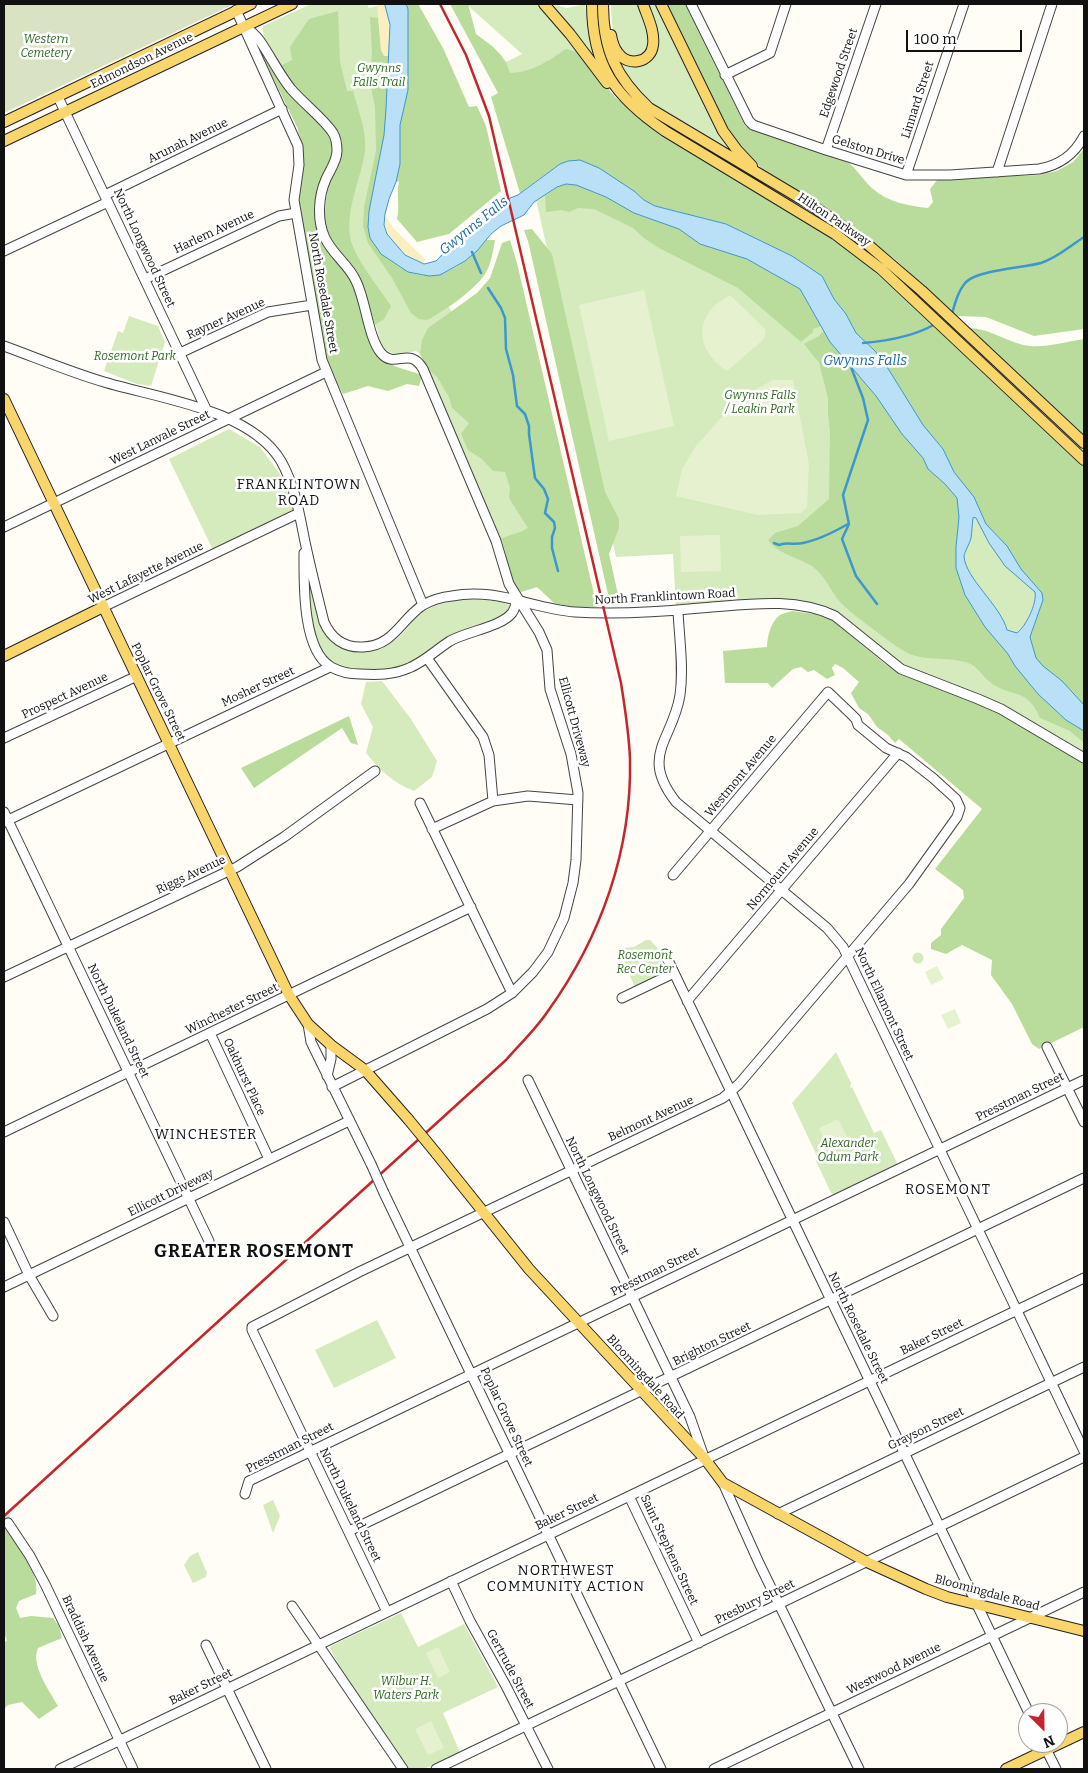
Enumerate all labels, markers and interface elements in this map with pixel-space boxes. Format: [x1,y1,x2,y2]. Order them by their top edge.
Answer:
scale bar [908,20,1024,52]
street label: Edgewood Street [817,26,861,120]
street label: Edmondson Avenue [88,30,196,92]
text: 100 m [914,30,957,48]
park label: Western Cemetery [20,33,72,61]
street label: Linnard Street [899,60,937,140]
park label: Gwynns Falls Trail [353,62,405,90]
street label: Arunah Avenue [146,115,230,167]
street label: Gelston Drive [830,132,906,168]
street label: North Longwood Street [110,186,178,310]
street label: Hilton Parkway [795,190,873,250]
water label: Gwynns Falls [436,193,512,259]
street label: Harlem Avenue [172,207,256,257]
street label: North Rosedale Street [305,232,341,354]
street label: Rayner Avenue [185,295,267,343]
park label: Rosemont Park [94,350,176,364]
water label: Gwynns Falls [823,353,907,369]
park label: Gwynns Falls / Leakin Park [724,389,796,417]
street label: West Lanvale Street [108,407,212,469]
district label: FRANKLINTOWN ROAD [235,477,363,510]
street label: West Lafayette Avenue [86,539,206,607]
street label: North Franklintown Road [594,586,736,608]
street label: Poplar Grove Street [128,640,188,744]
street label: Mosher Street [219,664,297,710]
street label: Prospect Avenue [20,670,110,722]
street label: Ellicott Driveway [555,675,593,769]
street label: Westmont Avenue [702,732,780,820]
street label: Normount Avenue [744,825,822,913]
street label: Riggs Avenue [154,853,228,897]
street label: North Ellamont Street [851,945,917,1063]
park label: Rosemont Rec Center [617,949,673,977]
street label: North Dukeland Street [84,962,152,1080]
street label: Winchester Street [183,980,281,1038]
street label: Oakhurst Place [220,1036,268,1118]
street label: Presstman Street [974,1069,1066,1125]
street label: Belmont Avenue [606,1093,696,1145]
district label: WINCHESTER [153,1127,259,1143]
street label: North Longwood Street [562,1135,632,1257]
park label: Alexander Odum Park [817,1137,879,1165]
street label: Ellicott Driveway [126,1166,216,1220]
district label: ROSEMONT [904,1182,992,1198]
district label: GREATER ROSEMONT [152,1241,356,1263]
street label: Presstman Street [609,1244,701,1300]
street label: North Rosedale Street [825,1270,891,1386]
street label: Baker Street [898,1316,966,1358]
street label: Brighton Street [671,1319,753,1369]
street label: Bloomingdale Road [603,1332,687,1422]
street label: Poplar Grove Street [477,1365,535,1469]
street label: Grayson Street [886,1404,966,1454]
street label: Presstman Street [244,1420,336,1476]
street label: North Dukeland Street [316,1446,384,1564]
street label: Baker Street [533,1491,601,1533]
street label: Saint Stephens Street [637,1493,701,1607]
district label: NORTHWEST COMMUNITY ACTION [485,1563,647,1595]
street label: Bloomingdale Road [933,1572,1041,1614]
street label: Presbury Street [713,1576,797,1628]
street label: Braddish Avenue [58,1593,112,1685]
street label: Gertrude Street [483,1627,537,1711]
street label: Westwood Avenue [845,1640,943,1698]
street label: Baker Street [167,1666,235,1708]
park label: Wilbur H. Waters Park [373,1675,439,1703]
north arrow [1018,1703,1068,1753]
text: N [1040,1731,1057,1751]

